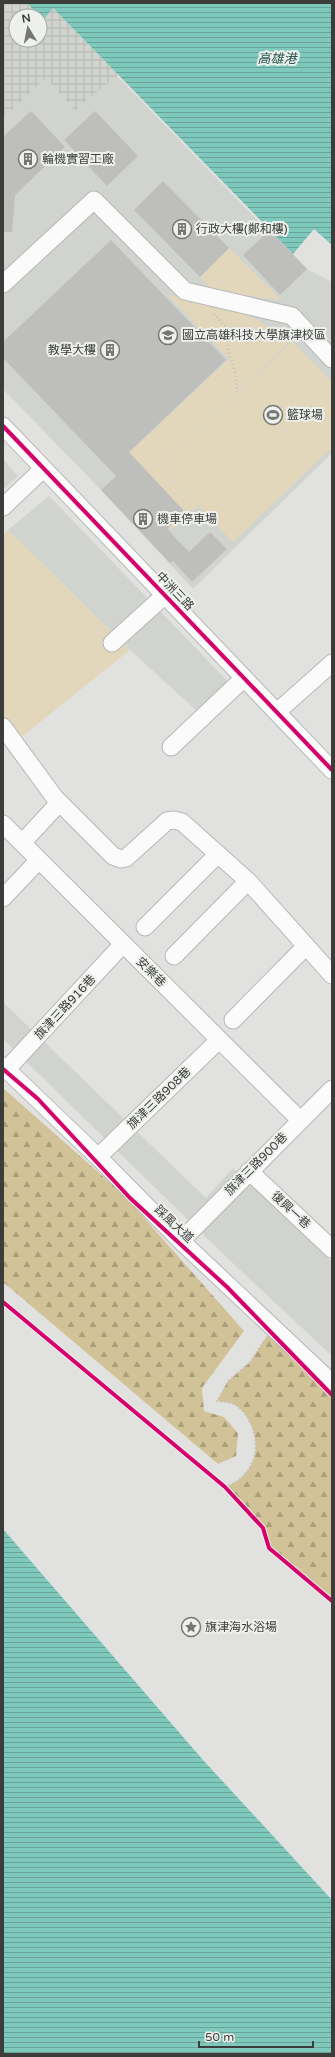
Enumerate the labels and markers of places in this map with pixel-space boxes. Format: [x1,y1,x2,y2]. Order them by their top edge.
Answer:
building icon: 輪機實習工廠 [17,148,39,170]
place label: 輪機實習工廠 [42,152,114,166]
building icon: 行政大樓(鄭和樓) [171,218,193,240]
place label: 行政大樓(鄭和樓) [196,222,288,236]
school or university icon: 國立高雄科技大學旗津校區 [157,324,179,346]
place label: 國立高雄科技大學旗津校區 [182,328,326,342]
building icon: 教學大樓 [99,339,121,361]
place label: 教學大樓 [48,343,96,357]
sports icon: 籃球場 [262,404,284,426]
place label: 籃球場 [287,408,323,422]
building icon: 機車停車場 [132,508,154,530]
place label: 機車停車場 [157,512,217,526]
place icon: 旗津海水浴場 [180,1616,202,1638]
place label: 旗津海水浴場 [205,1620,277,1634]

